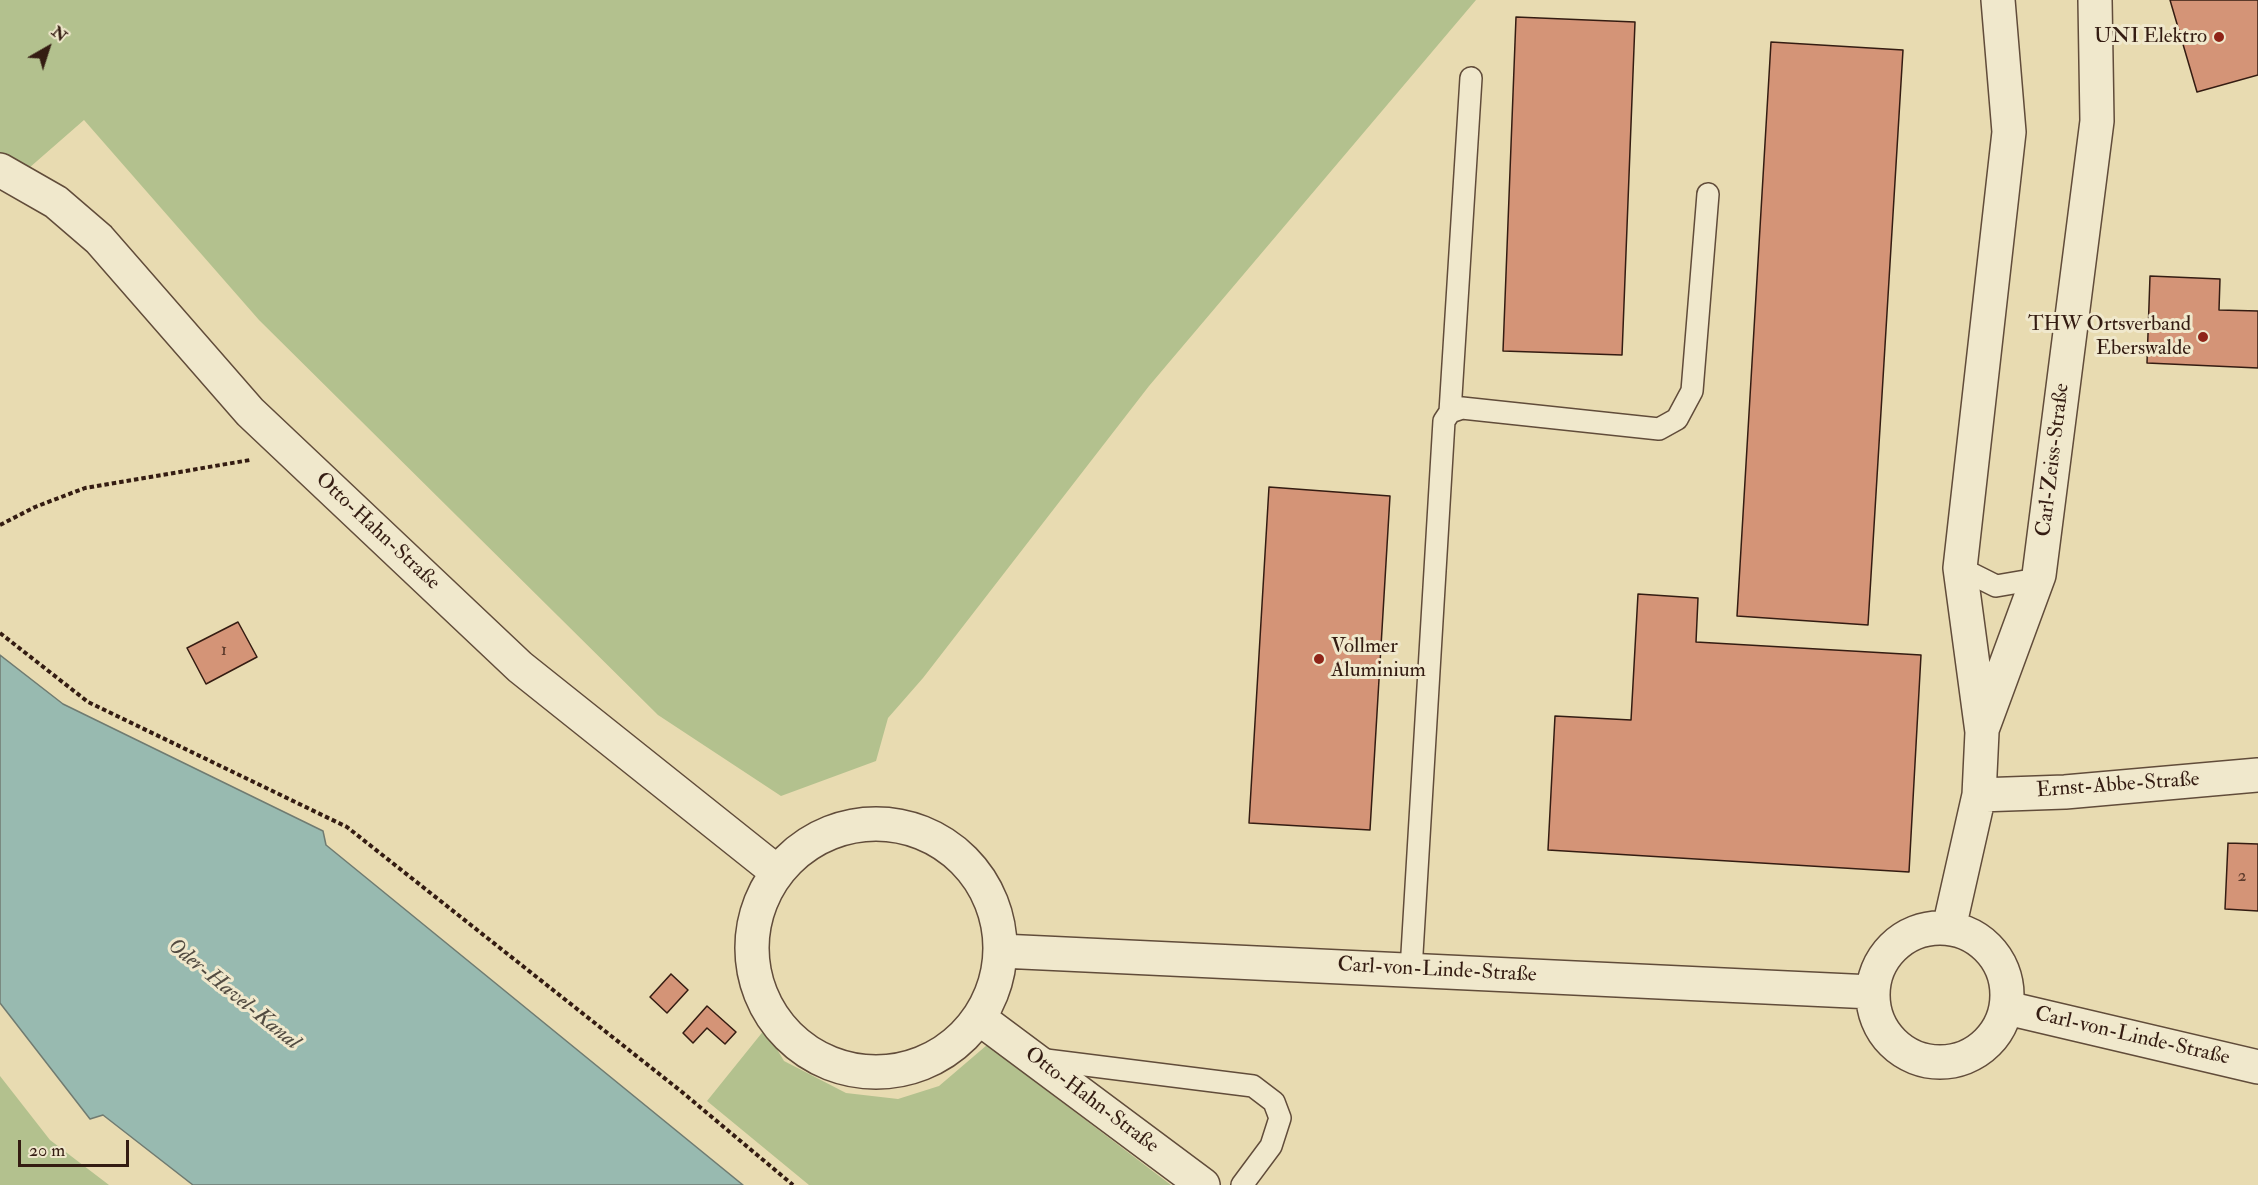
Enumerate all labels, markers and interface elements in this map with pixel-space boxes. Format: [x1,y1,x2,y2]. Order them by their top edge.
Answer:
north arrow [18,18,78,78]
text: N [47,22,71,46]
place label: UNI Elektro [2094,24,2207,50]
marker: UNI Elektro [2212,30,2226,44]
place label: THW Ortsverband Eberswalde [2028,312,2191,362]
marker: THW Ortsverband Eberswalde [2196,330,2210,344]
street label: Carl-Zeiss-Straße [2032,382,2076,538]
street label: Otto-Hahn-Straße [309,468,445,596]
place label: Vollmer Aluminium [1331,634,1426,684]
house number: 1 [221,640,227,662]
marker: Vollmer Aluminium [1312,652,1326,666]
street label: Ernst-Abbe-Straße [2036,768,2200,804]
house number: 2 [2237,866,2247,888]
water label: Oder-Havel-Kanal [161,934,305,1056]
street label: Carl-von-Linde-Straße [1337,953,1537,989]
street label: Carl-von-Linde-Straße [2032,1002,2232,1072]
street label: Otto-Hahn-Straße [1019,1042,1163,1160]
scale bar [21,1128,132,1166]
text: 20 m [29,1139,65,1162]

